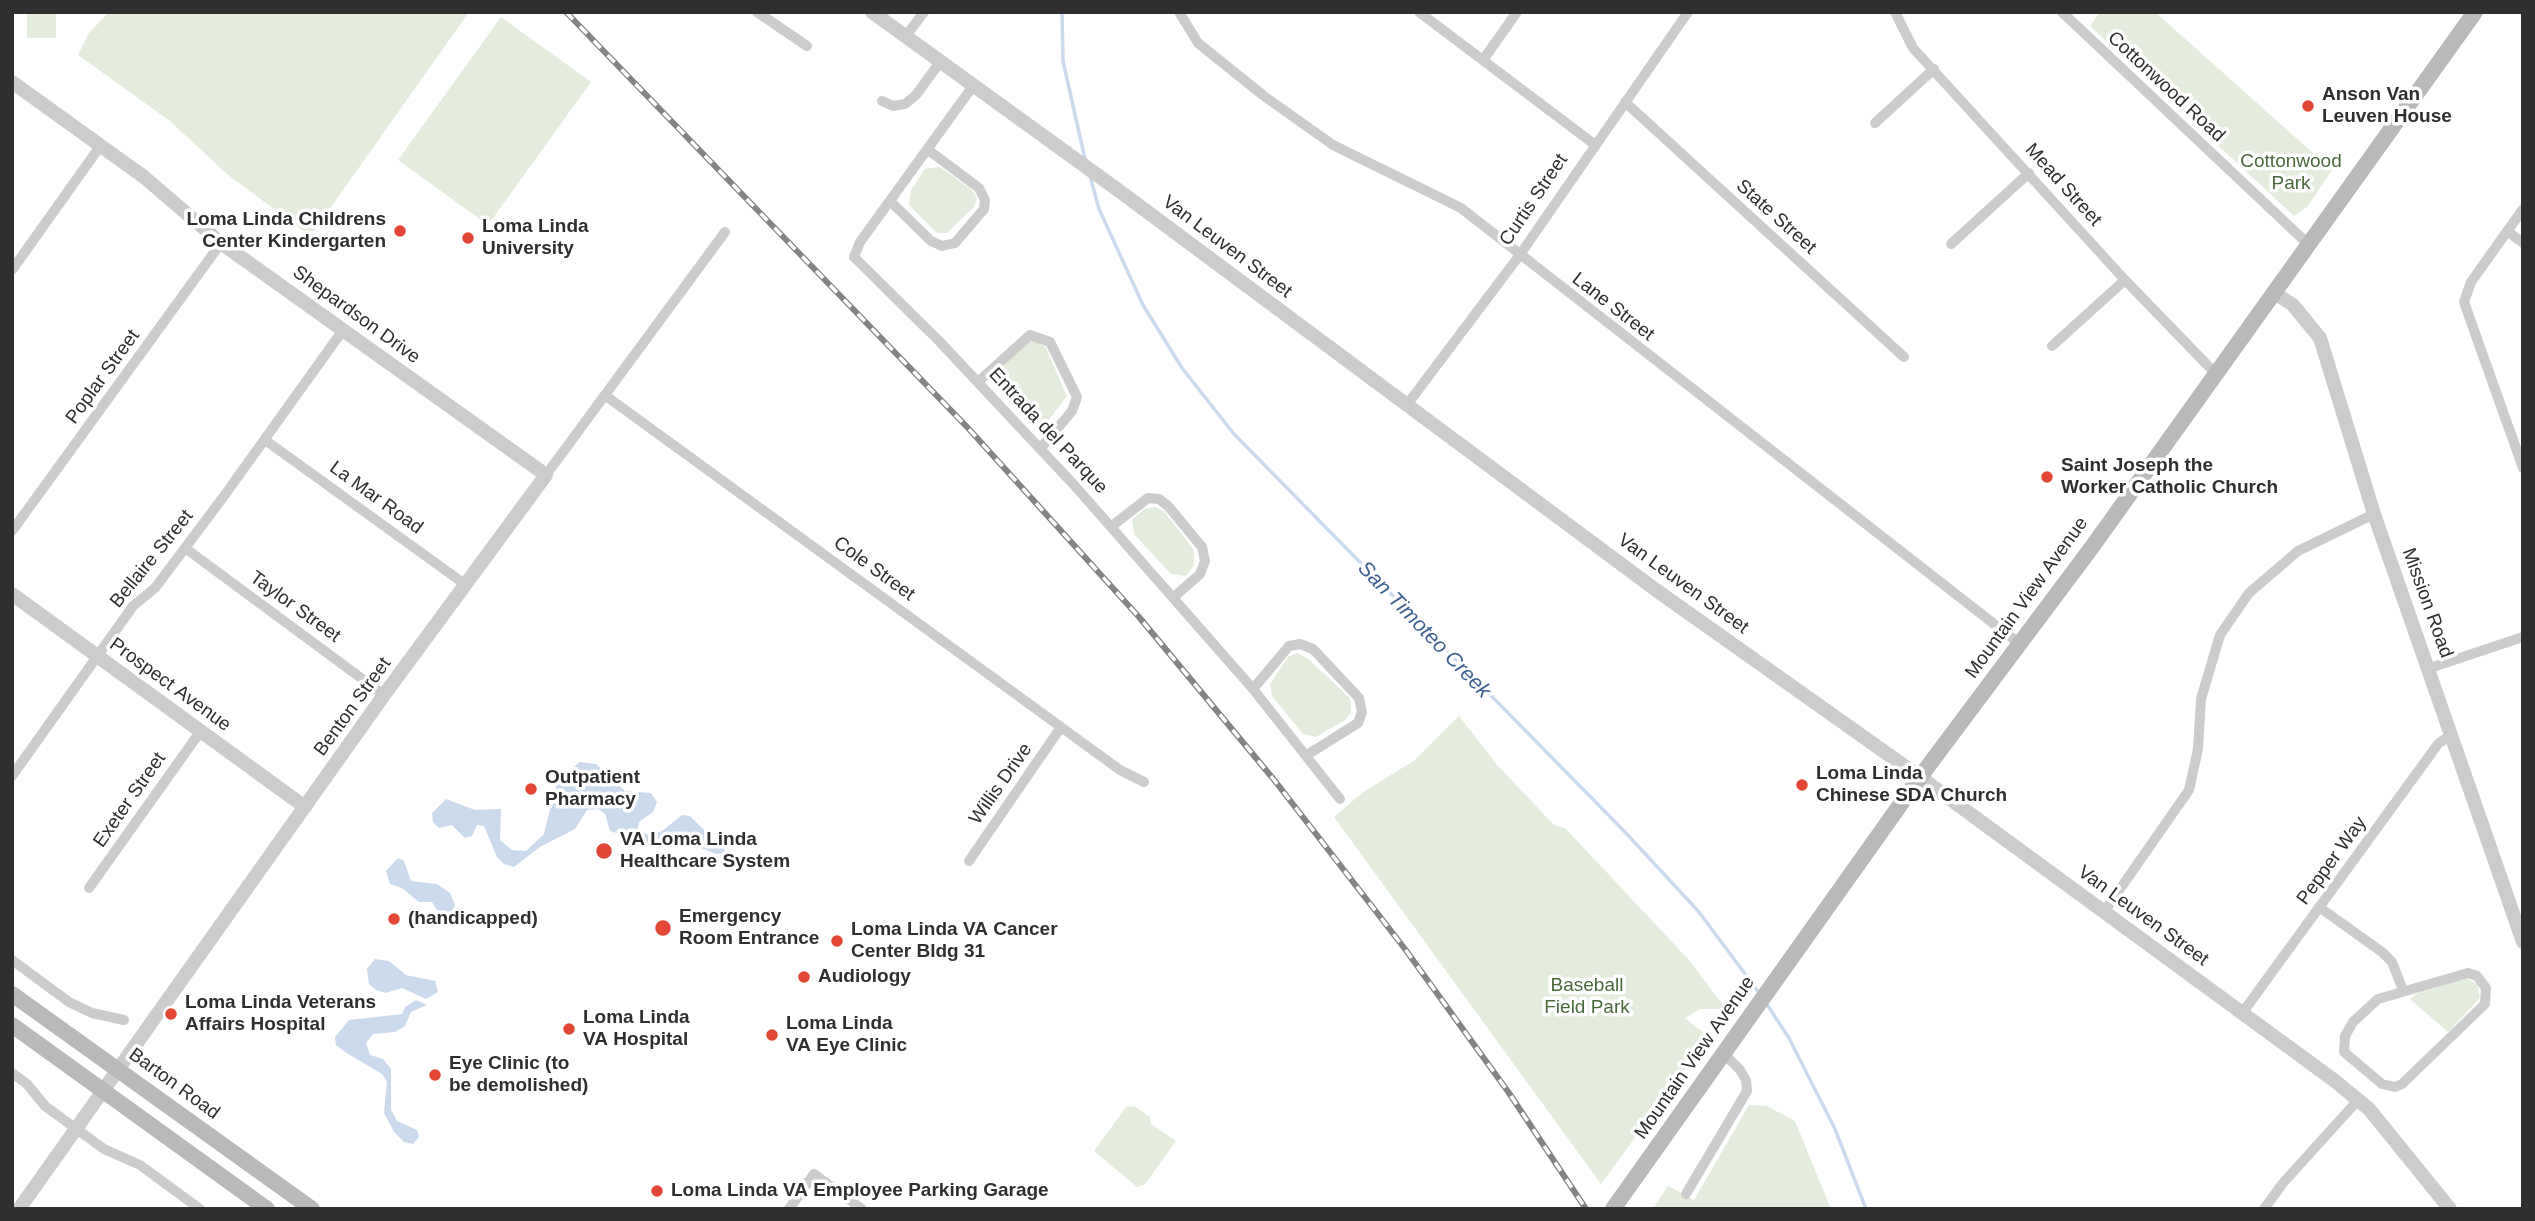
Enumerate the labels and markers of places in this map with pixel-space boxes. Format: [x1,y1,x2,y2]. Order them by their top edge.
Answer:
place label: Anson Van Leuven House [2322,84,2452,128]
marker: Anson Van Leuven House [2300,98,2316,114]
place label: Loma Linda Childrens Center Kindergarten [186,209,386,253]
place label: Loma Linda University [482,216,589,260]
marker: Loma Linda Childrens Center Kindergarten [392,223,408,239]
marker: Loma Linda University [460,230,476,246]
place label: Saint Joseph the Worker Catholic Church [2061,455,2278,499]
marker: Saint Joseph the Worker Catholic Church [2039,469,2055,485]
place label: Loma Linda Chinese SDA Church [1816,763,2007,807]
place label: Outpatient Pharmacy [545,767,640,811]
marker: Loma Linda Chinese SDA Church [1794,777,1810,793]
marker: Outpatient Pharmacy [523,781,539,797]
place label: VA Loma Linda Healthcare System [620,829,790,873]
marker: VA Loma Linda Healthcare System [594,841,614,861]
place label: Emergency Room Entrance [679,906,819,950]
place label: (handicapped) [408,908,538,930]
marker: (handicapped) [386,911,402,927]
marker: Emergency Room Entrance [653,918,673,938]
place label: Loma Linda VA Cancer Center Bldg 31 [851,919,1058,963]
marker: Loma Linda VA Cancer Center Bldg 31 [829,933,845,949]
place label: Audiology [818,966,911,988]
marker: Audiology [796,969,812,985]
place label: Loma Linda Veterans Affairs Hospital [185,992,376,1036]
marker: Loma Linda Veterans Affairs Hospital [163,1006,179,1022]
place label: Loma Linda VA Hospital [583,1007,690,1051]
place label: Loma Linda VA Eye Clinic [786,1013,907,1057]
marker: Loma Linda VA Hospital [561,1021,577,1037]
marker: Loma Linda VA Eye Clinic [764,1027,780,1043]
place label: Eye Clinic (to be demolished) [449,1053,588,1097]
marker: Eye Clinic (to be demolished) [427,1067,443,1083]
place label: Loma Linda VA Employee Parking Garage [671,1180,1049,1202]
marker: Loma Linda VA Employee Parking Garage [649,1183,665,1199]

